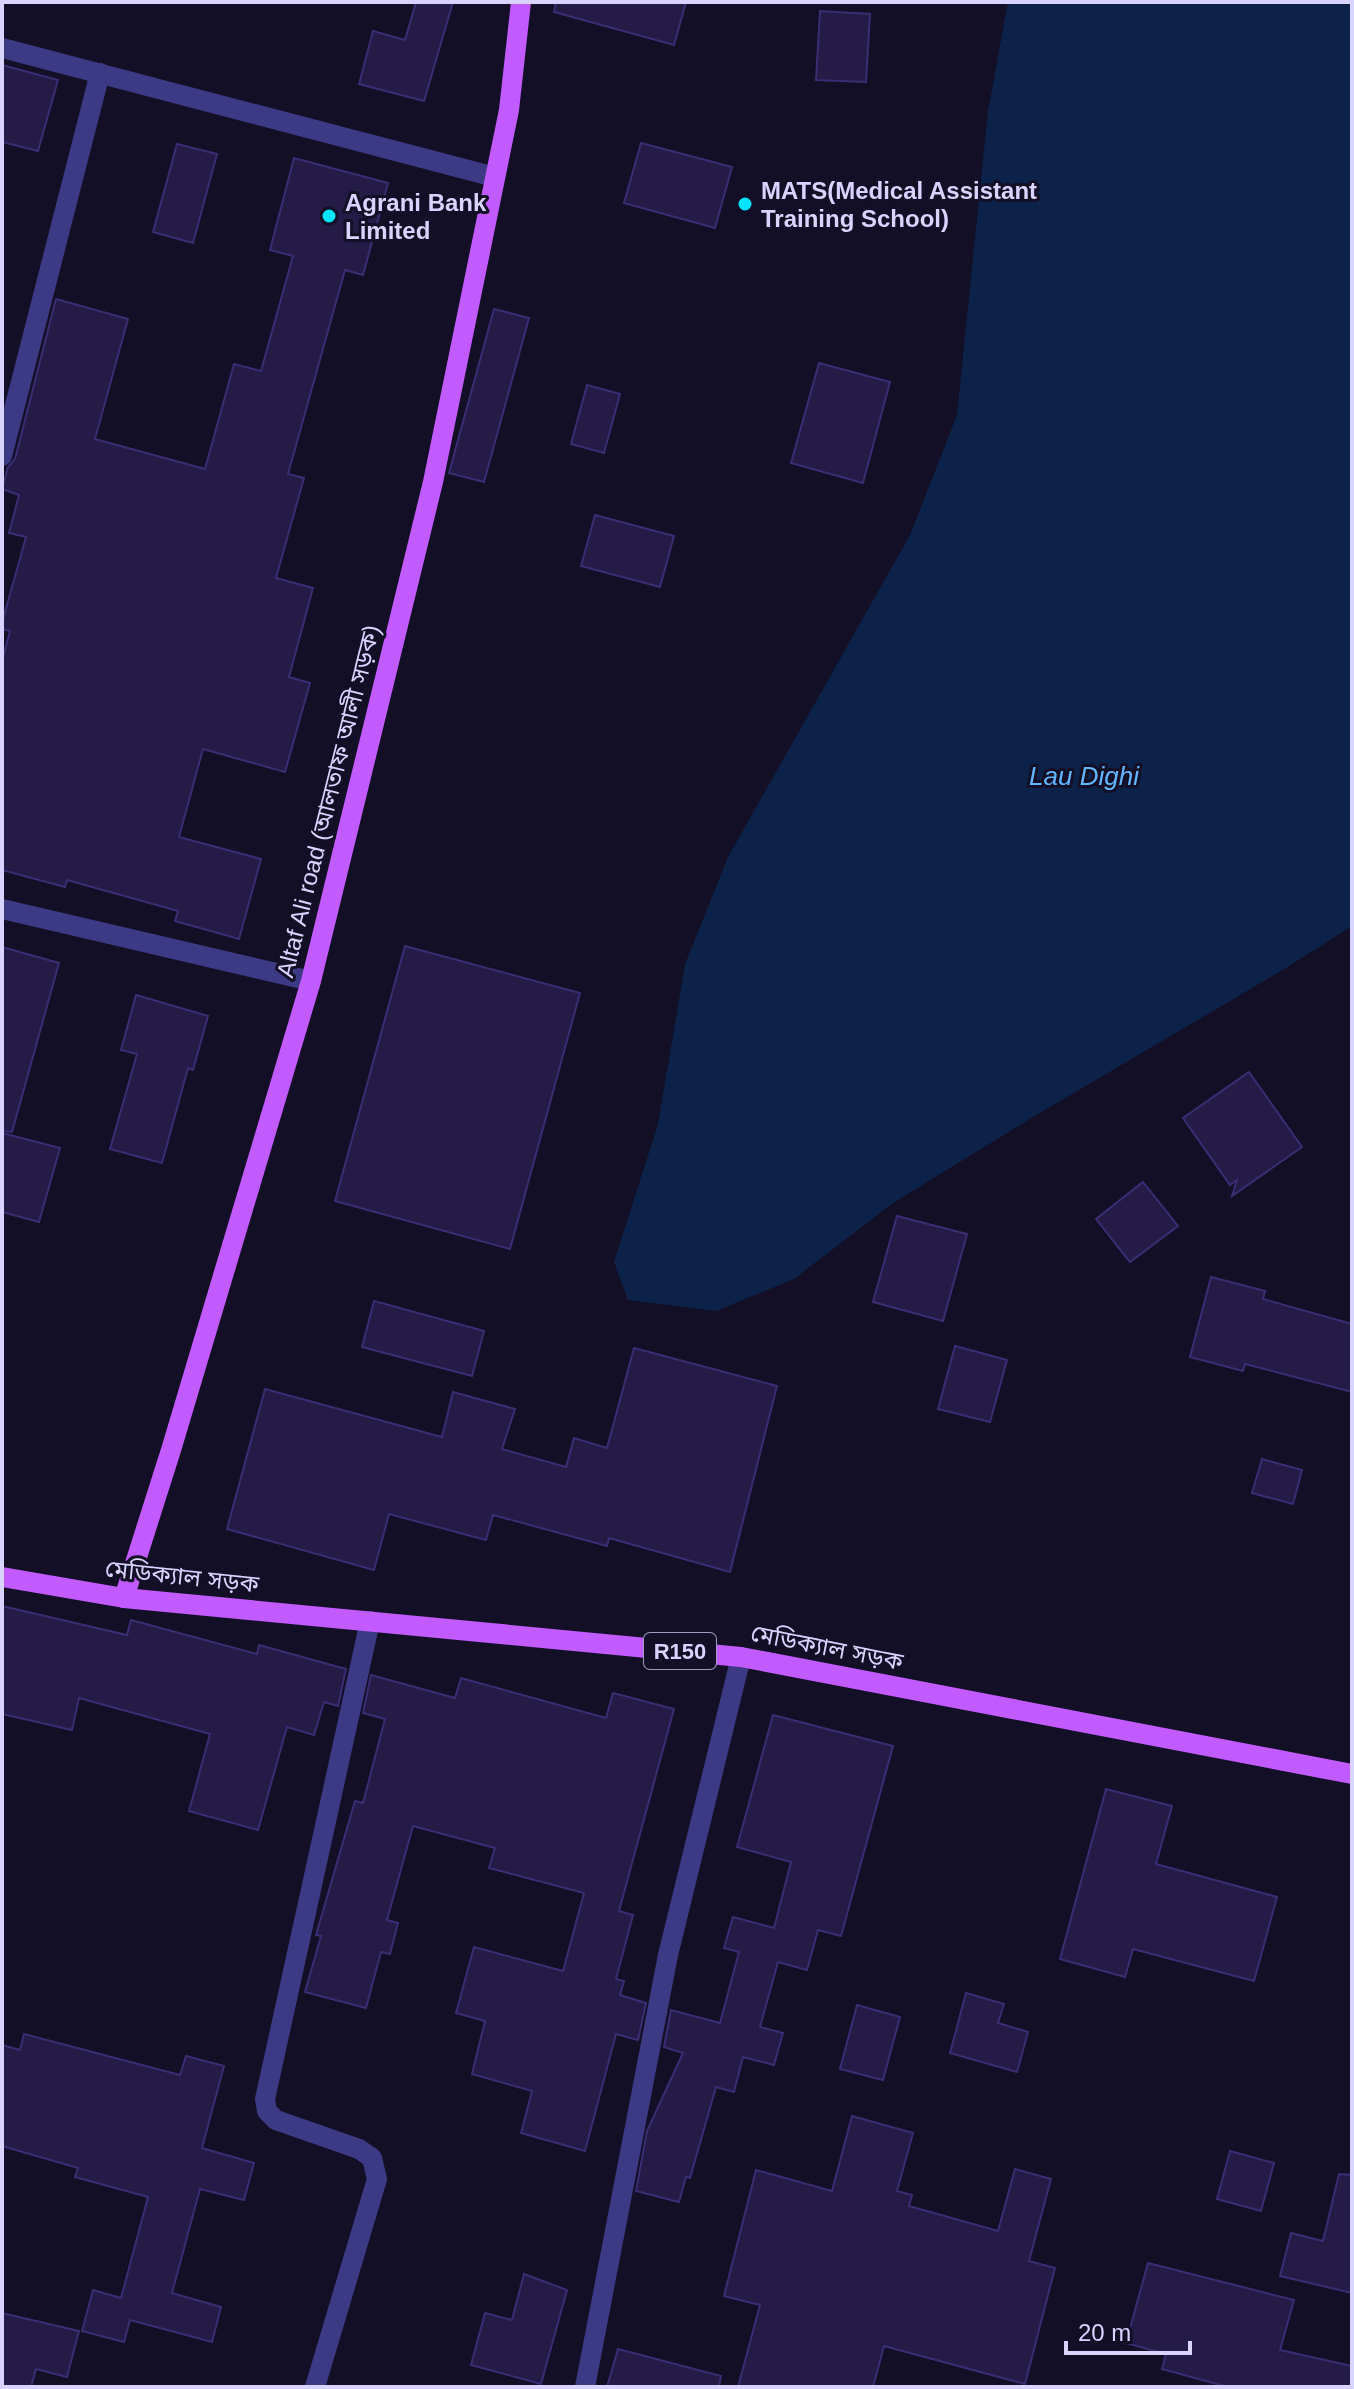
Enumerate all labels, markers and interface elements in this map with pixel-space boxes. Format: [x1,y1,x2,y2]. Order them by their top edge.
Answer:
place label: MATS(Medical Assistant Training School) [761,177,1037,232]
place label: Agrani Bank Limited [345,189,487,244]
marker: MATS(Medical Assistant Training School) [736,195,754,213]
marker: Agrani Bank Limited [320,207,338,225]
street label: Altaf Ali road (আলতাফ আলী সড়ক) [271,622,385,980]
water label: Lau Dighi [1029,761,1140,791]
street label: মেডিক্যাল সড়ক [104,1554,261,1598]
street label: মেডিক্যাল সড়ক [749,1619,906,1675]
road number: R150 [644,1633,716,1669]
scale bar [1066,2305,1190,2355]
text: 20 m [1078,2319,1131,2346]

